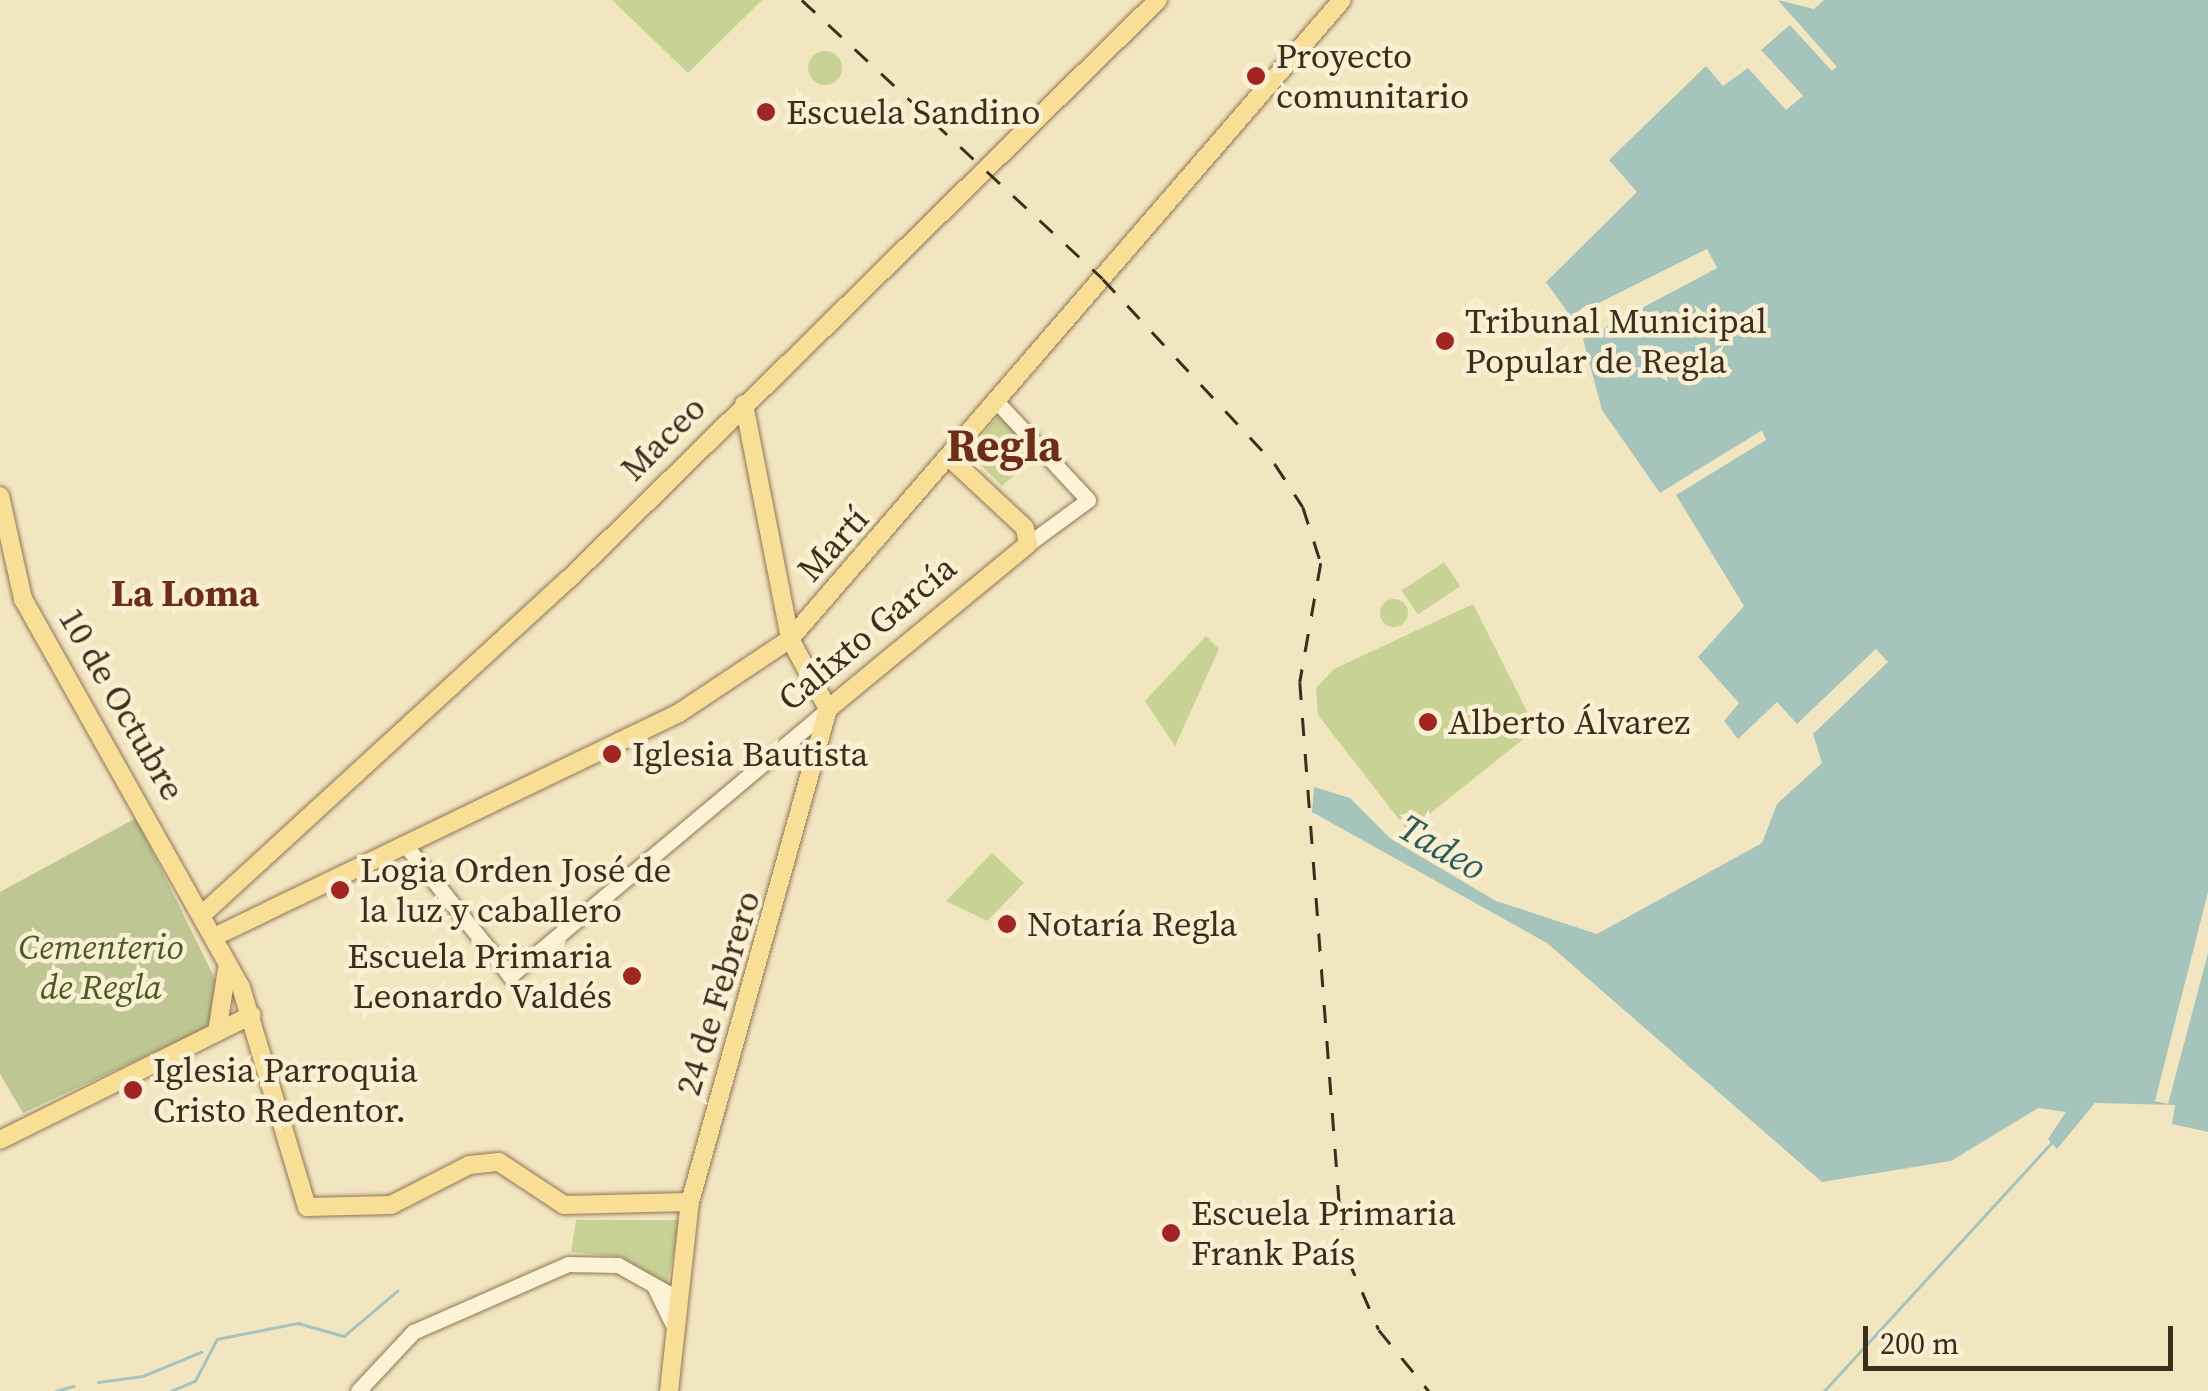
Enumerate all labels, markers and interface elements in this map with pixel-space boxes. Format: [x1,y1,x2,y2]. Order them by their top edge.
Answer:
place label: Proyecto comunitario [1276,35,1469,117]
marker: Proyecto comunitario [1245,65,1267,87]
place label: Escuela Sandino [786,91,1040,133]
marker: Escuela Sandino [755,101,777,123]
place label: Tribunal Municipal Popular de Regla [1465,300,1767,382]
marker: Tribunal Municipal Popular de Regla [1434,330,1456,352]
street label: Maceo [612,387,714,489]
district label: Regla [946,419,1062,473]
street label: Martí [789,498,877,590]
street label: Calixto García [770,546,964,720]
district label: La Loma [111,571,259,617]
street label: 10 de Octubre [50,600,194,808]
place label: Alberto Álvarez [1448,701,1690,743]
marker: Alberto Álvarez [1417,711,1439,733]
place label: Iglesia Bautista [632,733,868,775]
marker: Iglesia Bautista [601,743,623,765]
water label: Tadeo [1390,805,1494,891]
place label: Logia Orden José de la luz y caballero [360,849,671,931]
marker: Logia Orden José de la luz y caballero [329,879,351,901]
street label: 24 de Febrero [667,886,769,1100]
place label: Notaría Regla [1027,903,1237,945]
marker: Notaría Regla [996,913,1018,935]
park label: Cementerio de Regla [19,926,183,1008]
place label: Escuela Primaria Leonardo Valdés [347,935,612,1017]
marker: Escuela Primaria Leonardo Valdés [621,965,643,987]
place label: Iglesia Parroquia Cristo Redentor. [153,1049,418,1131]
marker: Iglesia Parroquia Cristo Redentor. [122,1079,144,1101]
place label: Escuela Primaria Frank País [1191,1192,1456,1274]
marker: Escuela Primaria Frank País [1160,1222,1182,1244]
scale bar [1868,1306,2178,1368]
text: 200 m [1880,1323,1959,1364]

